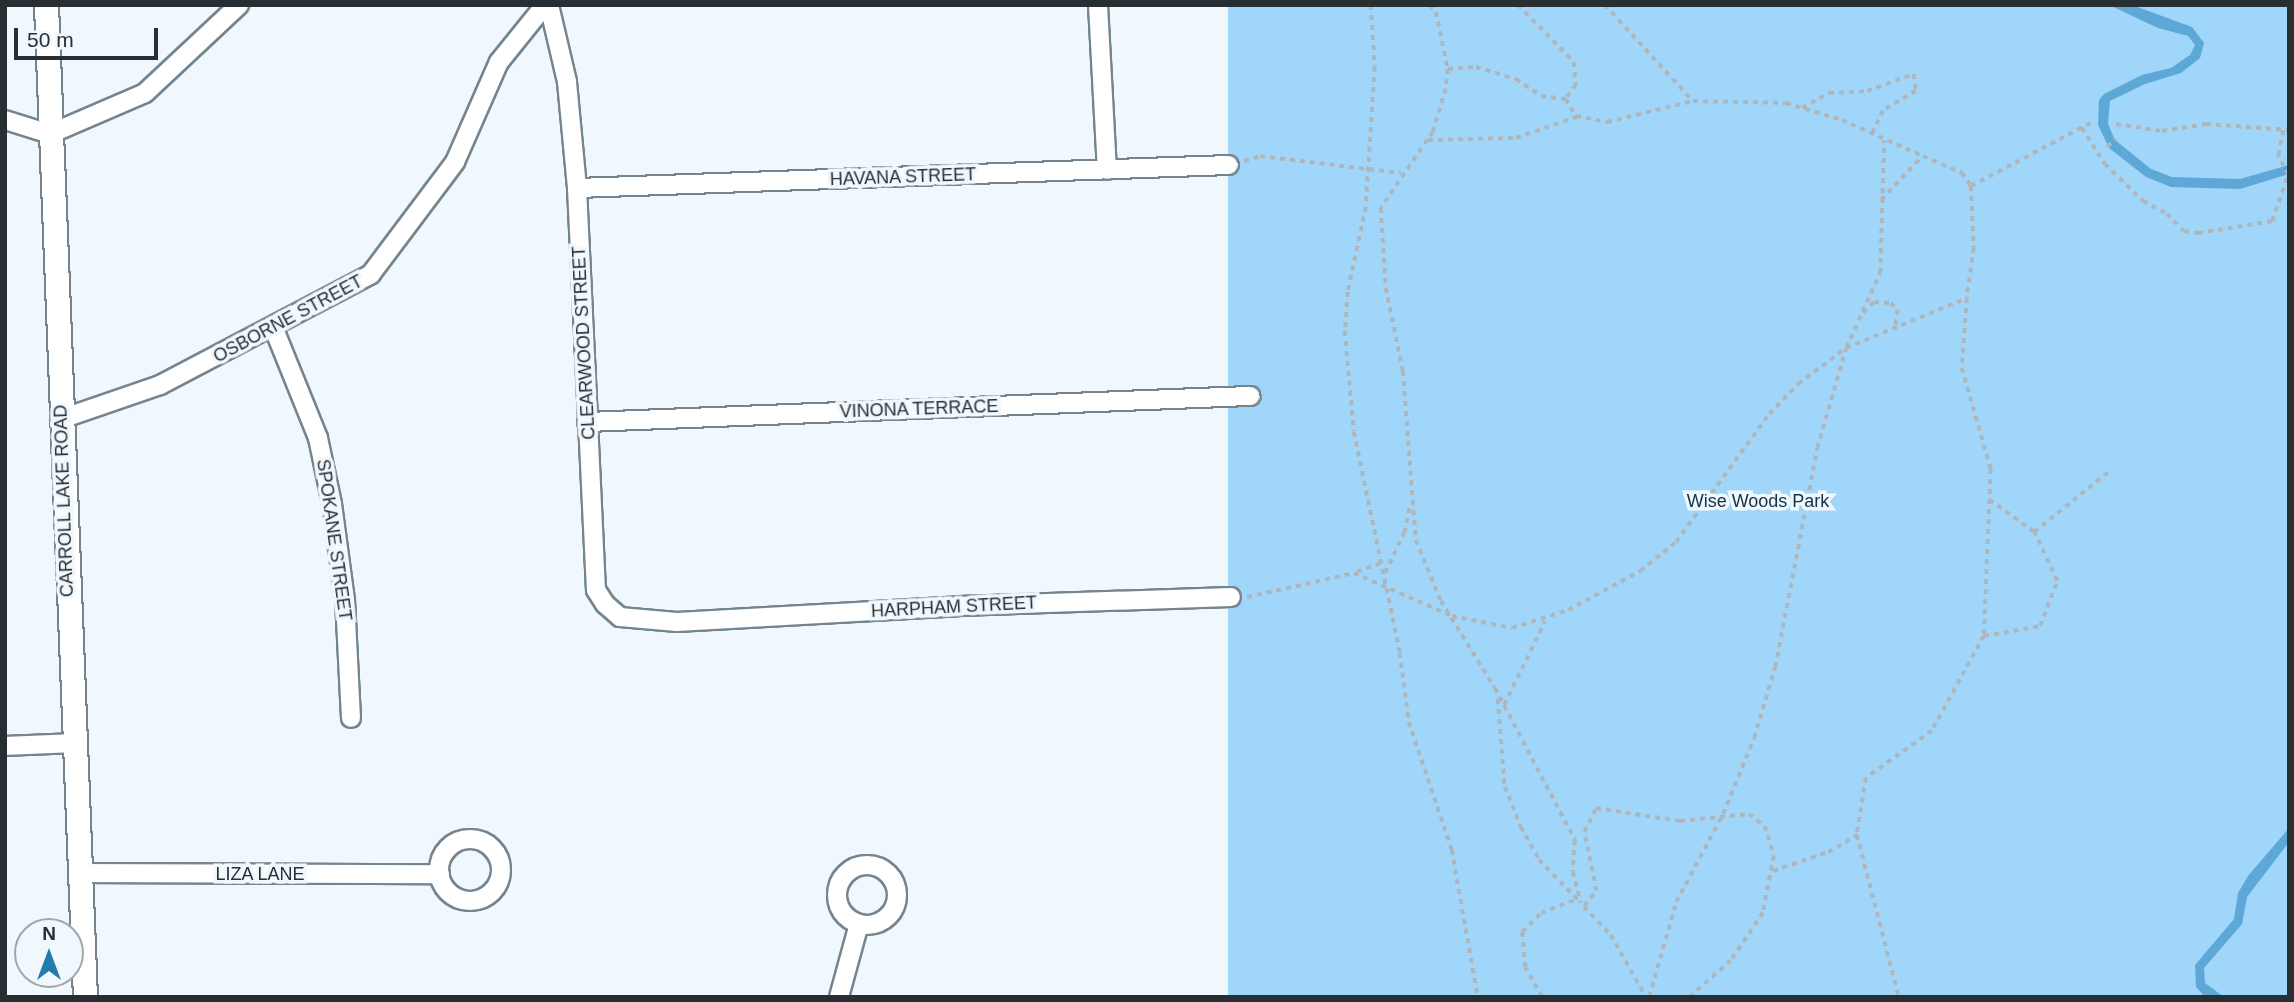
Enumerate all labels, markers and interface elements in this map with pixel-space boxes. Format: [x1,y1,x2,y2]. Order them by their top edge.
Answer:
scale bar [18,14,161,58]
text: 50 m [27,28,74,51]
street label: HAVANA STREET [829,164,977,190]
street label: CLEARWOOD STREET [568,246,600,440]
street label: OSBORNE STREET [210,270,366,368]
street label: VINONA TERRACE [839,395,999,423]
street label: CARROLL LAKE ROAD [50,404,78,598]
street label: SPOKANE STREET [312,458,356,622]
park label: Wise Woods Park [1687,490,1829,512]
street label: HARPHAM STREET [871,592,1037,622]
street label: LIZA LANE [215,863,305,885]
north arrow [14,918,84,988]
text: N [42,923,56,944]

